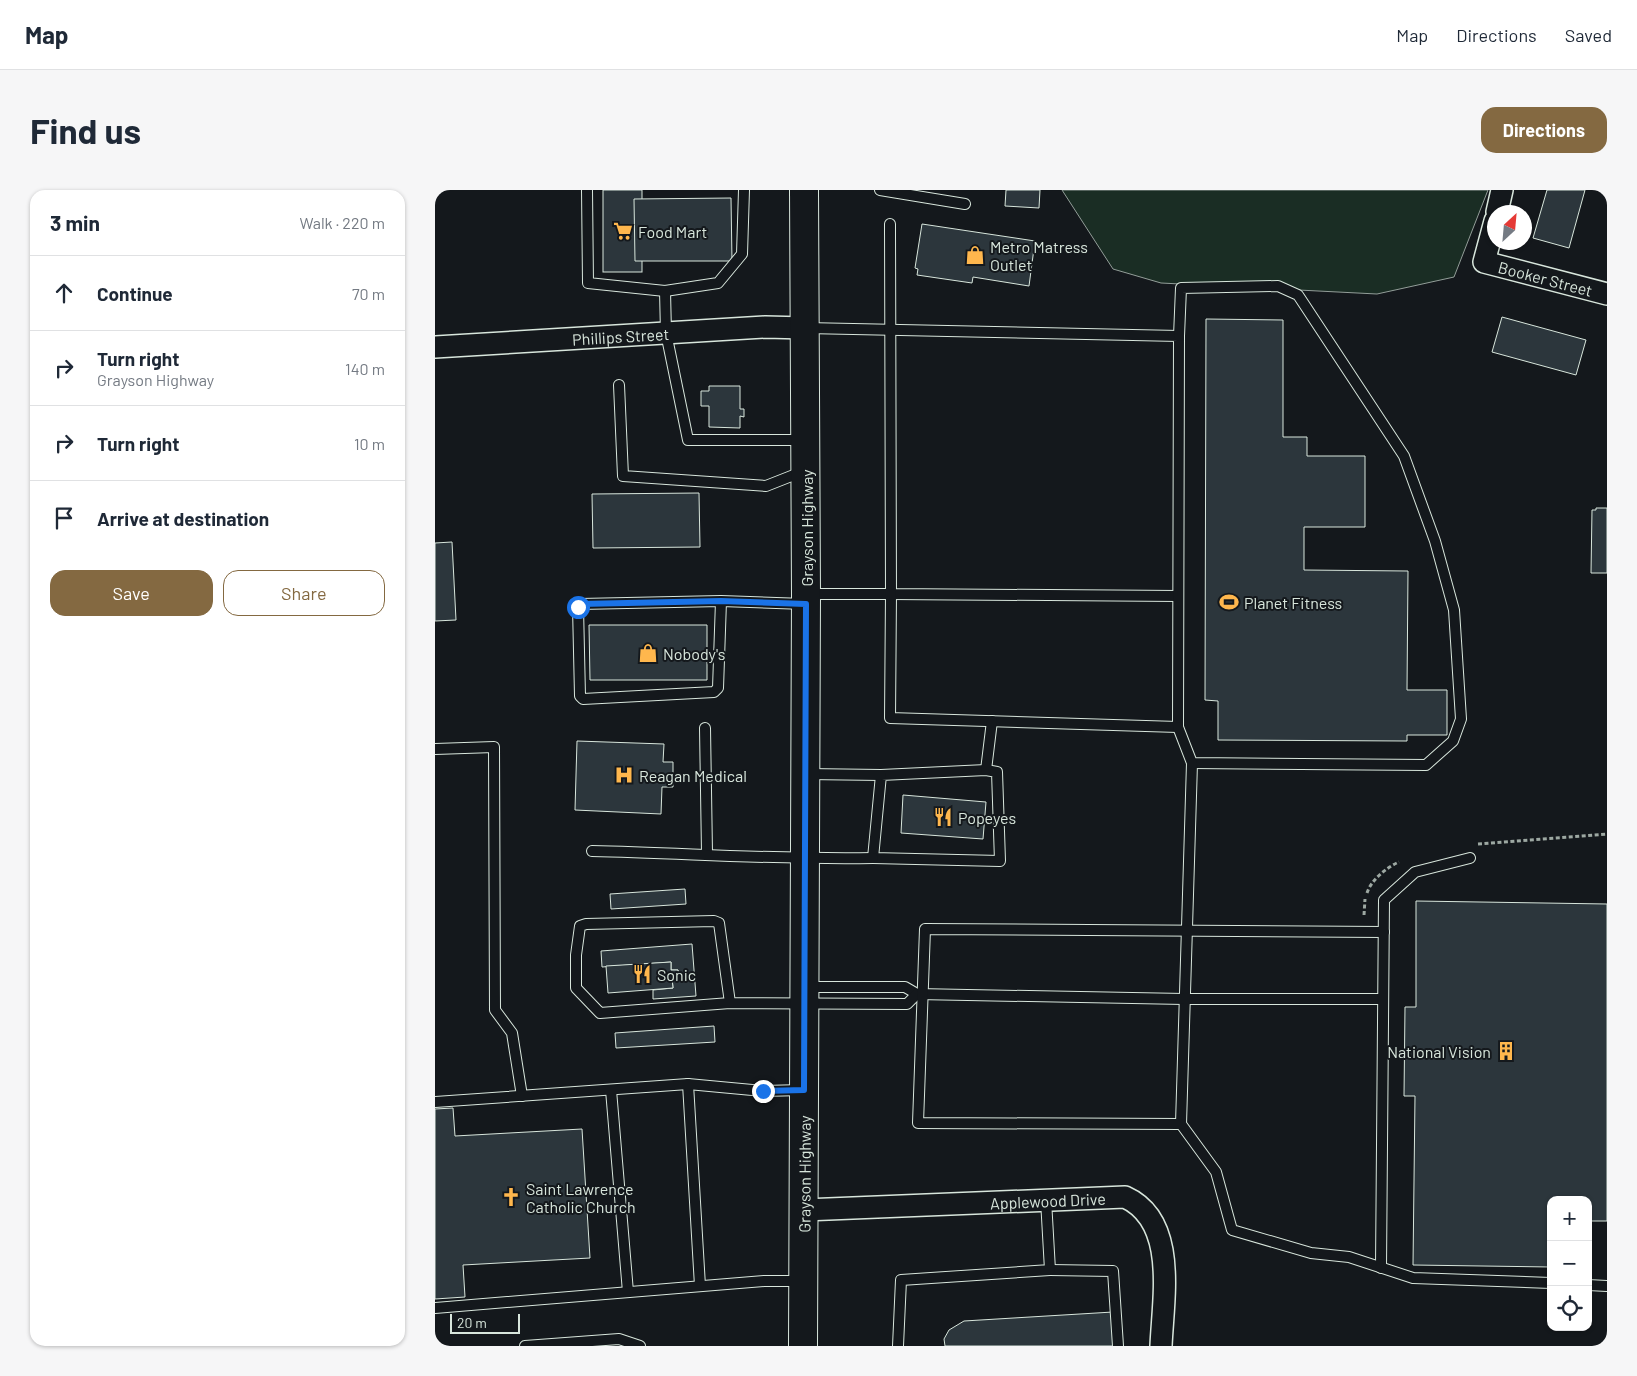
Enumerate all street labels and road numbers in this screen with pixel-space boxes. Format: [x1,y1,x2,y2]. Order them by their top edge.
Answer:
street label: Booker Street [1496,257,1595,299]
street label: Phillips Street [572,323,670,348]
street label: Grayson Highway [797,469,816,587]
street label: Grayson Highway [794,1115,813,1233]
street label: Applewood Drive [990,1188,1106,1212]

